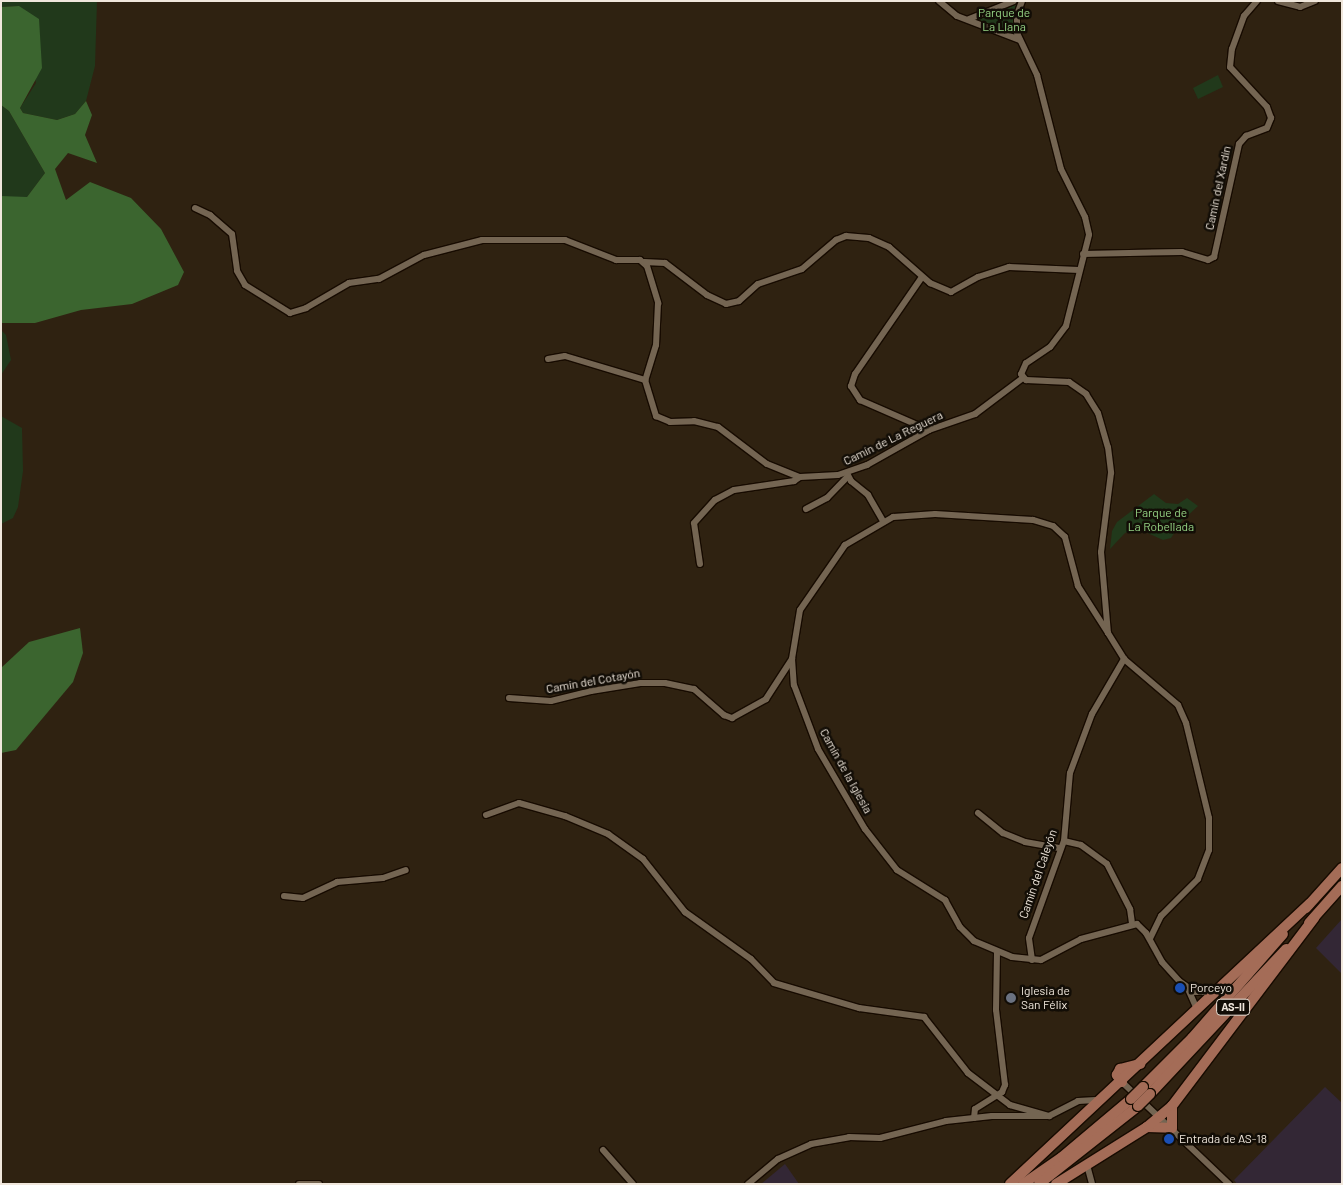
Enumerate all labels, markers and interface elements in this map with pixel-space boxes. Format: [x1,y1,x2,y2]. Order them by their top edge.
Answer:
park label: Parque de La Llana [978,6,1030,34]
street label: Camín del Xardín [1202,145,1234,231]
street label: Camín de La Reguera [841,408,945,468]
park label: Parque de La Robellada [1128,506,1194,534]
street label: Camín del Cotayón [545,666,641,696]
street label: Camín de la Iglesia [817,726,875,816]
street label: Camín del Caleyón [1016,828,1060,920]
place label: Porceyo [1190,981,1232,995]
marker: Porceyo [1174,982,1186,994]
place label: Iglesia de San Félix [1021,984,1070,1012]
marker: Iglesia de San Félix [1005,992,1017,1004]
road number: AS-II [1216,999,1250,1016]
place label: Entrada de AS-18 [1179,1132,1267,1146]
marker: Entrada de AS-18 [1163,1133,1175,1145]

